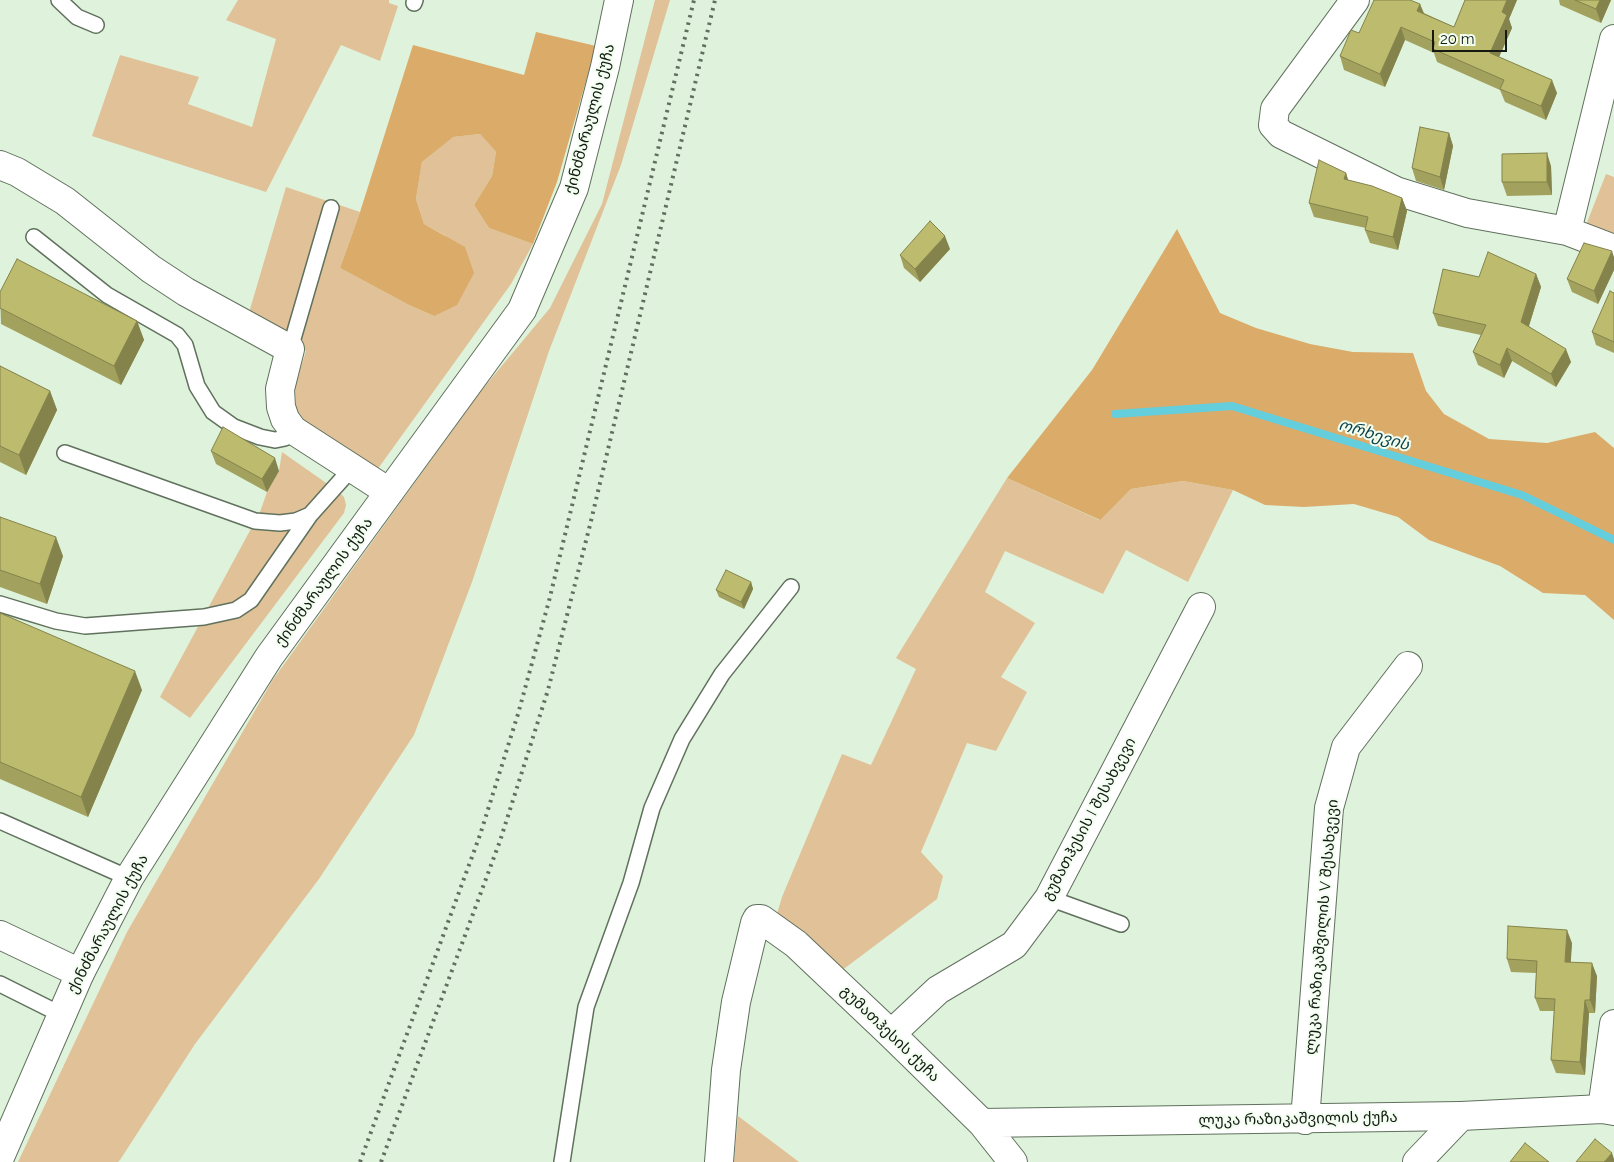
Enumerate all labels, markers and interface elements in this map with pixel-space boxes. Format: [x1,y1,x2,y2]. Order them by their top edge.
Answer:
scale bar [1434,20,1509,52]
text: 20 m [1440,30,1475,48]
street label: ქინძმარაულის ქუჩა [561,42,619,196]
water label: ორხევის [1336,415,1412,455]
street label: ქინძმარაულის ქუჩა [271,514,377,650]
street label: გუმათჰესის I შესახვევი [1038,734,1140,904]
street label: ლუკა რაზიკაშვილის V შესახვევი [1302,798,1342,1056]
street label: ქინძმარაულის ქუჩა [64,851,152,997]
street label: გუმათჰესის ქუჩა [837,982,943,1086]
street label: ლუკა რაზიკაშვილის ქუჩა [1198,1108,1398,1130]

